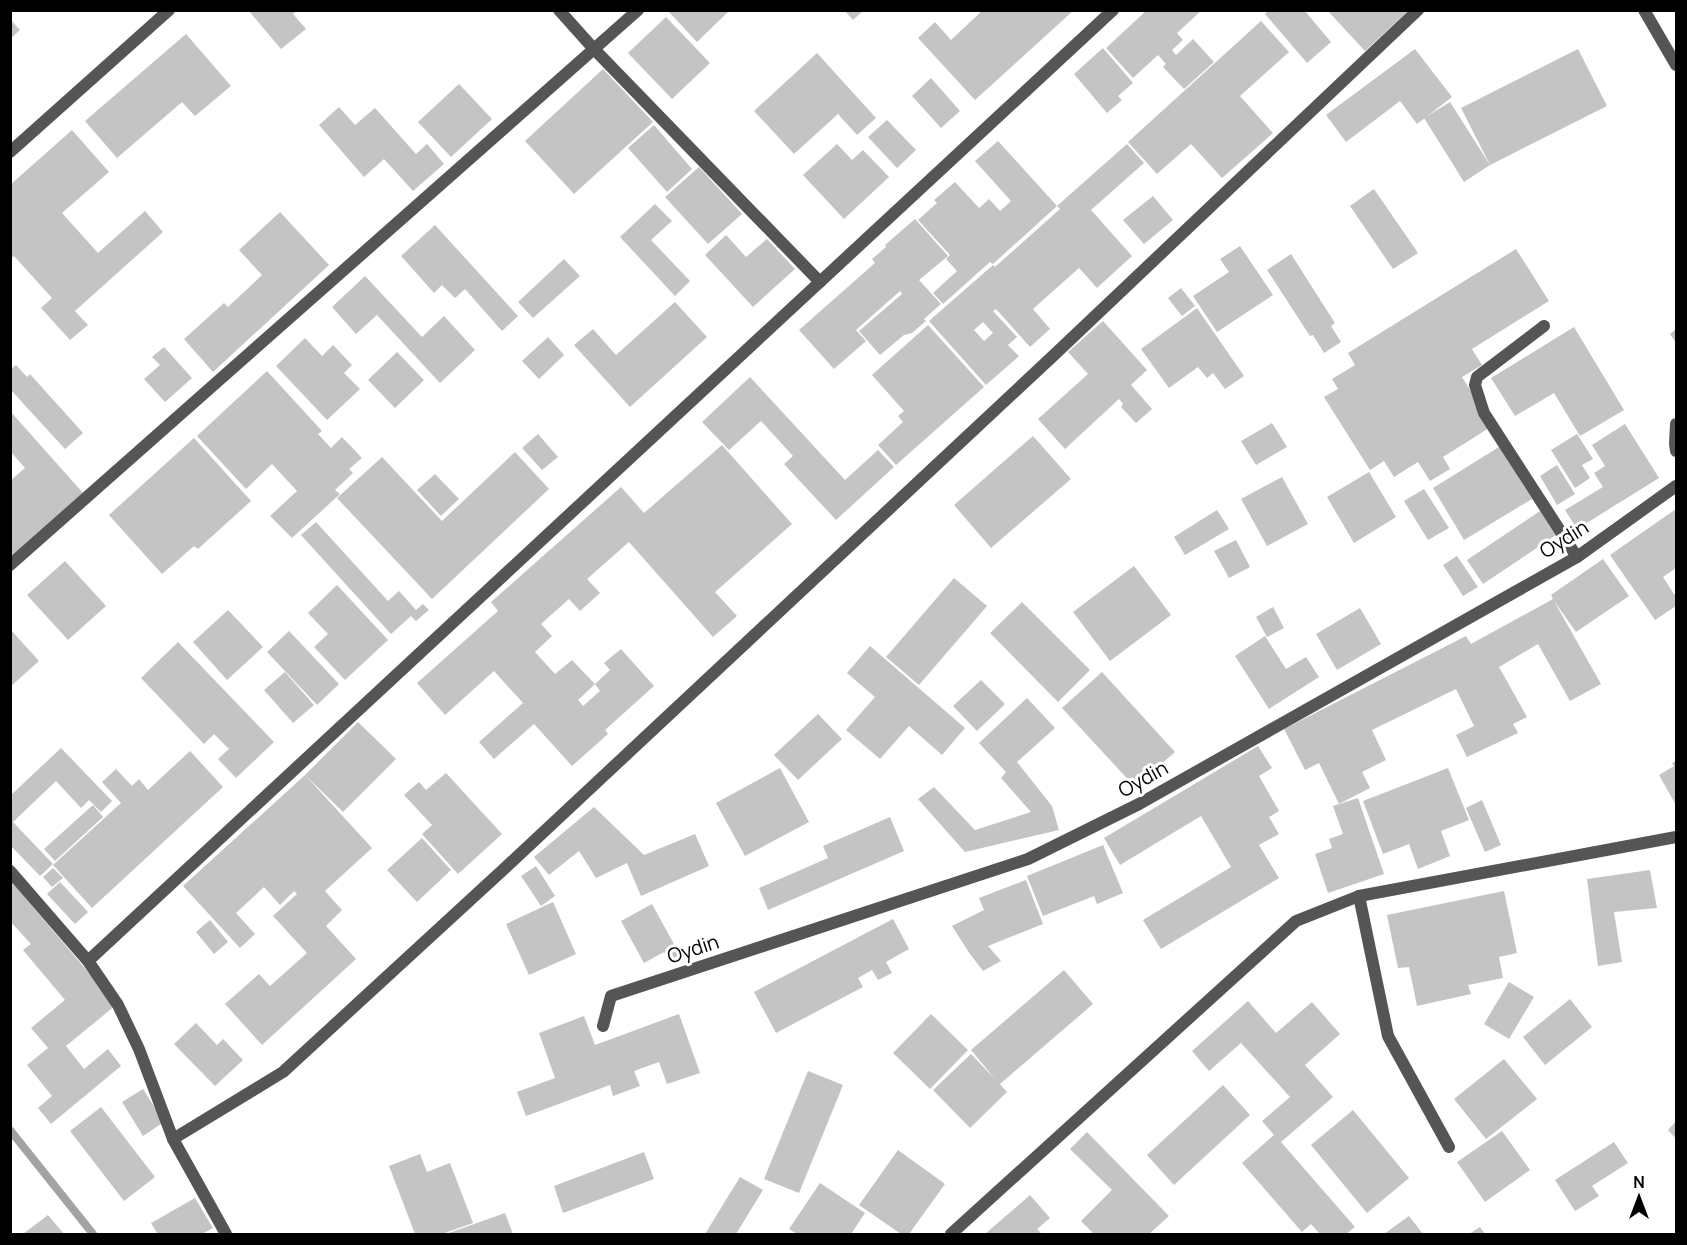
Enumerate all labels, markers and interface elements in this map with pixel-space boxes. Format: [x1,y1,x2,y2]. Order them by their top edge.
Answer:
street label: Oydin [1534,513,1593,564]
street label: Oydin [1113,754,1172,803]
street label: Oydin [663,927,722,970]
north arrow [1609,1167,1669,1227]
text: N [1633,1171,1645,1193]

